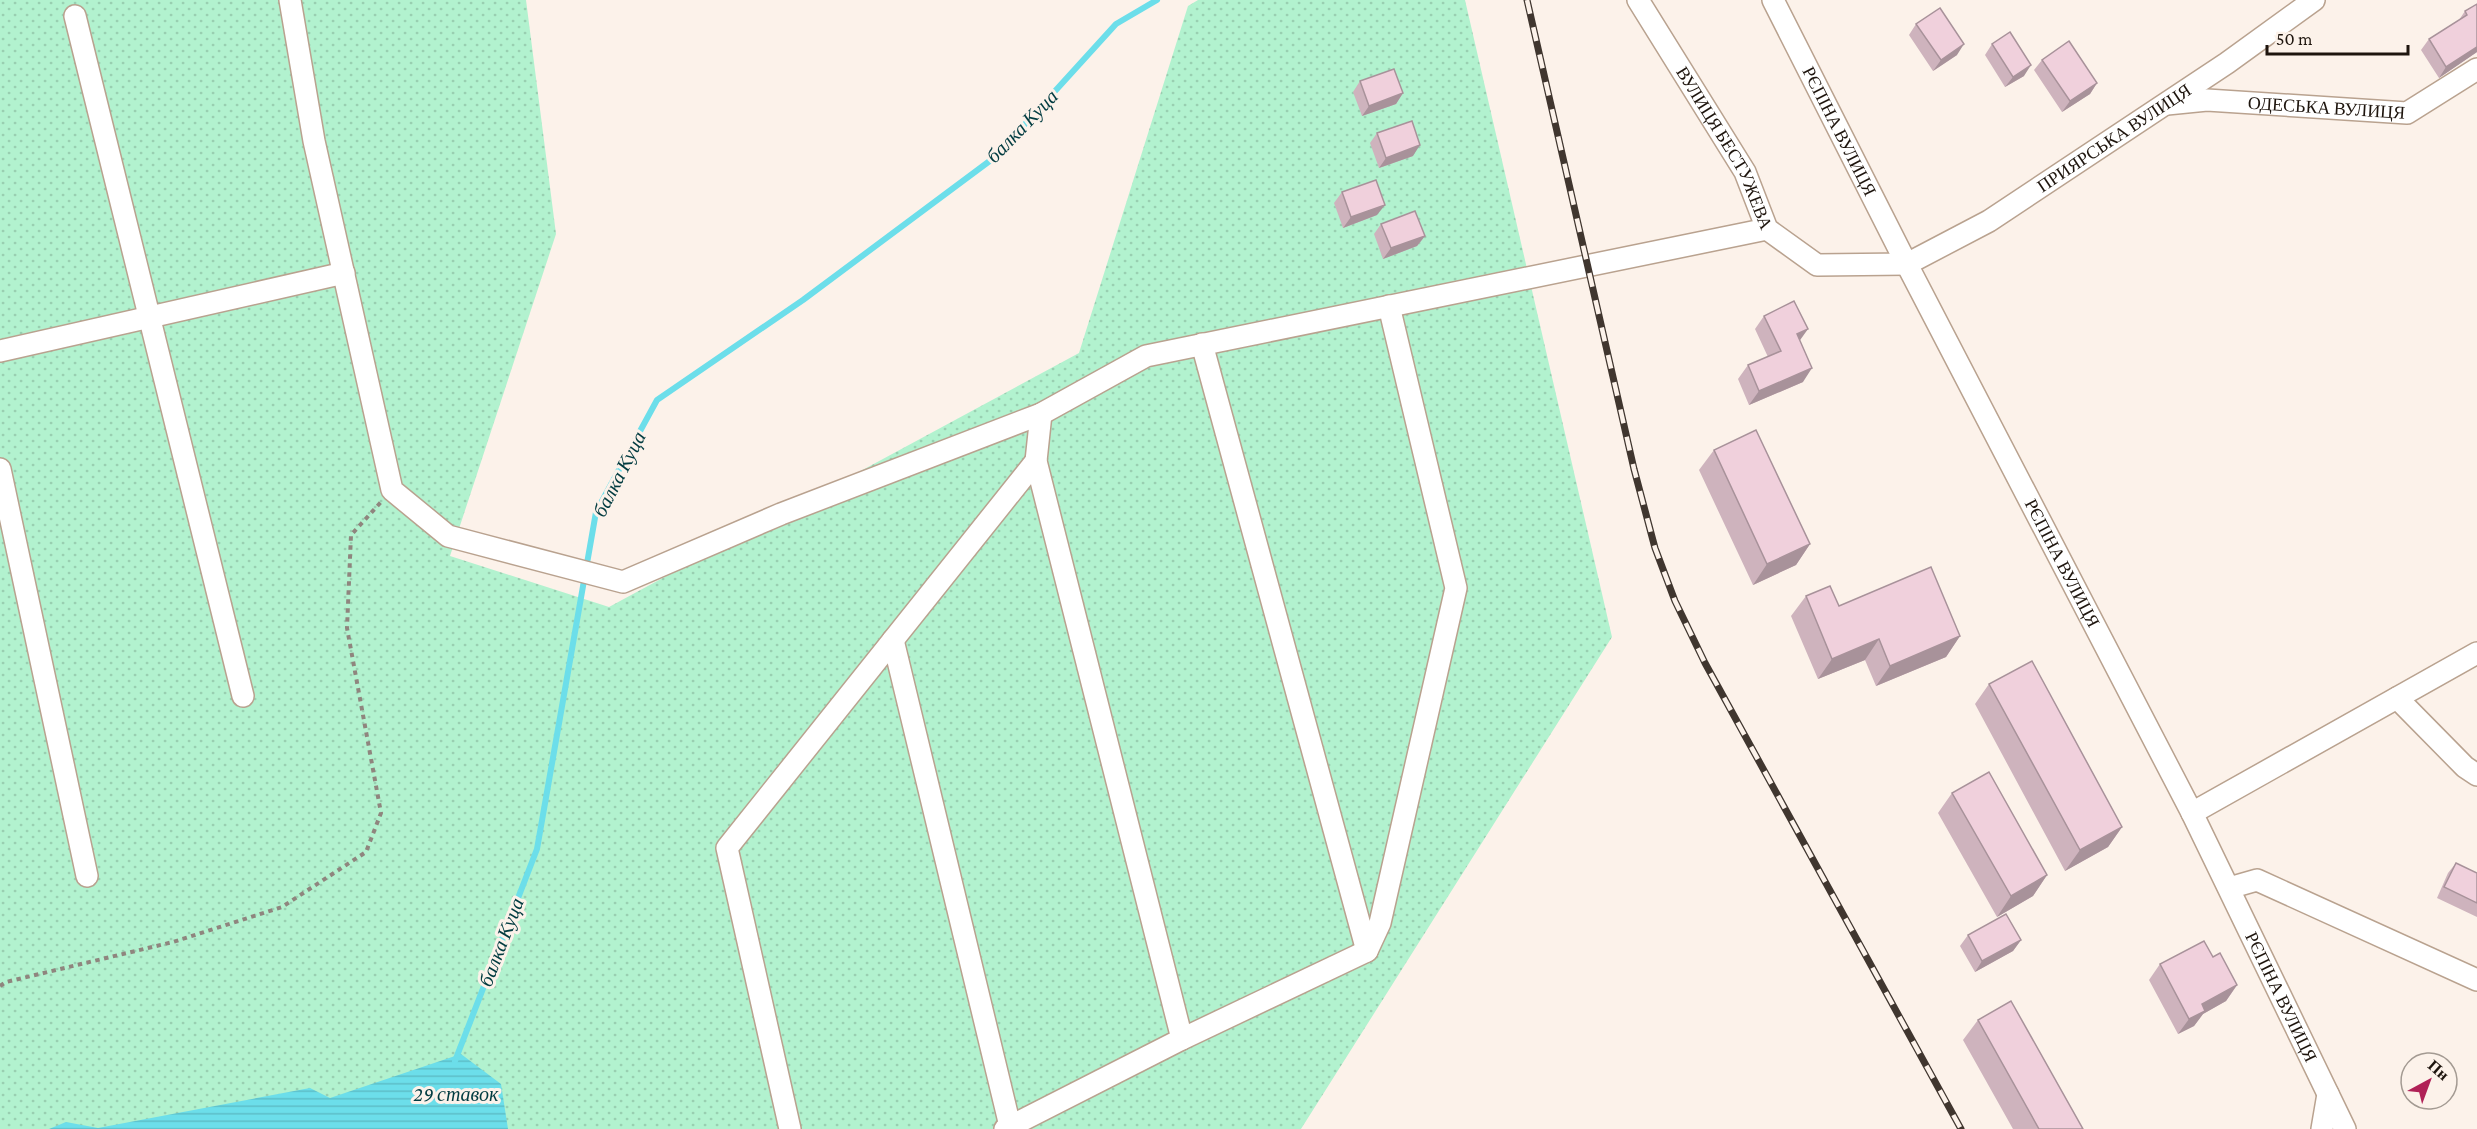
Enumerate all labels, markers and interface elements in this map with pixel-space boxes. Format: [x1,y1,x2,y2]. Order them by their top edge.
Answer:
scale bar [2267,18,2408,56]
text: 50 m [2276,29,2313,49]
street label: ВУЛИЦЯ БЕСТУЖЕВА [1672,63,1776,232]
street label: РЄПІНА ВУЛИЦЯ [1798,63,1880,199]
street label: ПРИЯРСЬКА ВУЛИЦЯ [2033,80,2195,196]
water label: балка Куца [982,85,1063,168]
street label: ОДЕСЬКА ВУЛИЦЯ [2247,93,2406,123]
water label: балка Куца [588,428,651,521]
street label: РЄПІНА ВУЛИЦЯ [2021,496,2104,631]
water label: балка Куца [474,895,529,990]
street label: РЄПІНА ВУЛИЦЯ [2241,929,2321,1065]
north arrow [2399,1051,2459,1111]
text: Пн [2425,1057,2452,1084]
water label: 29 ставок [414,1083,499,1105]

